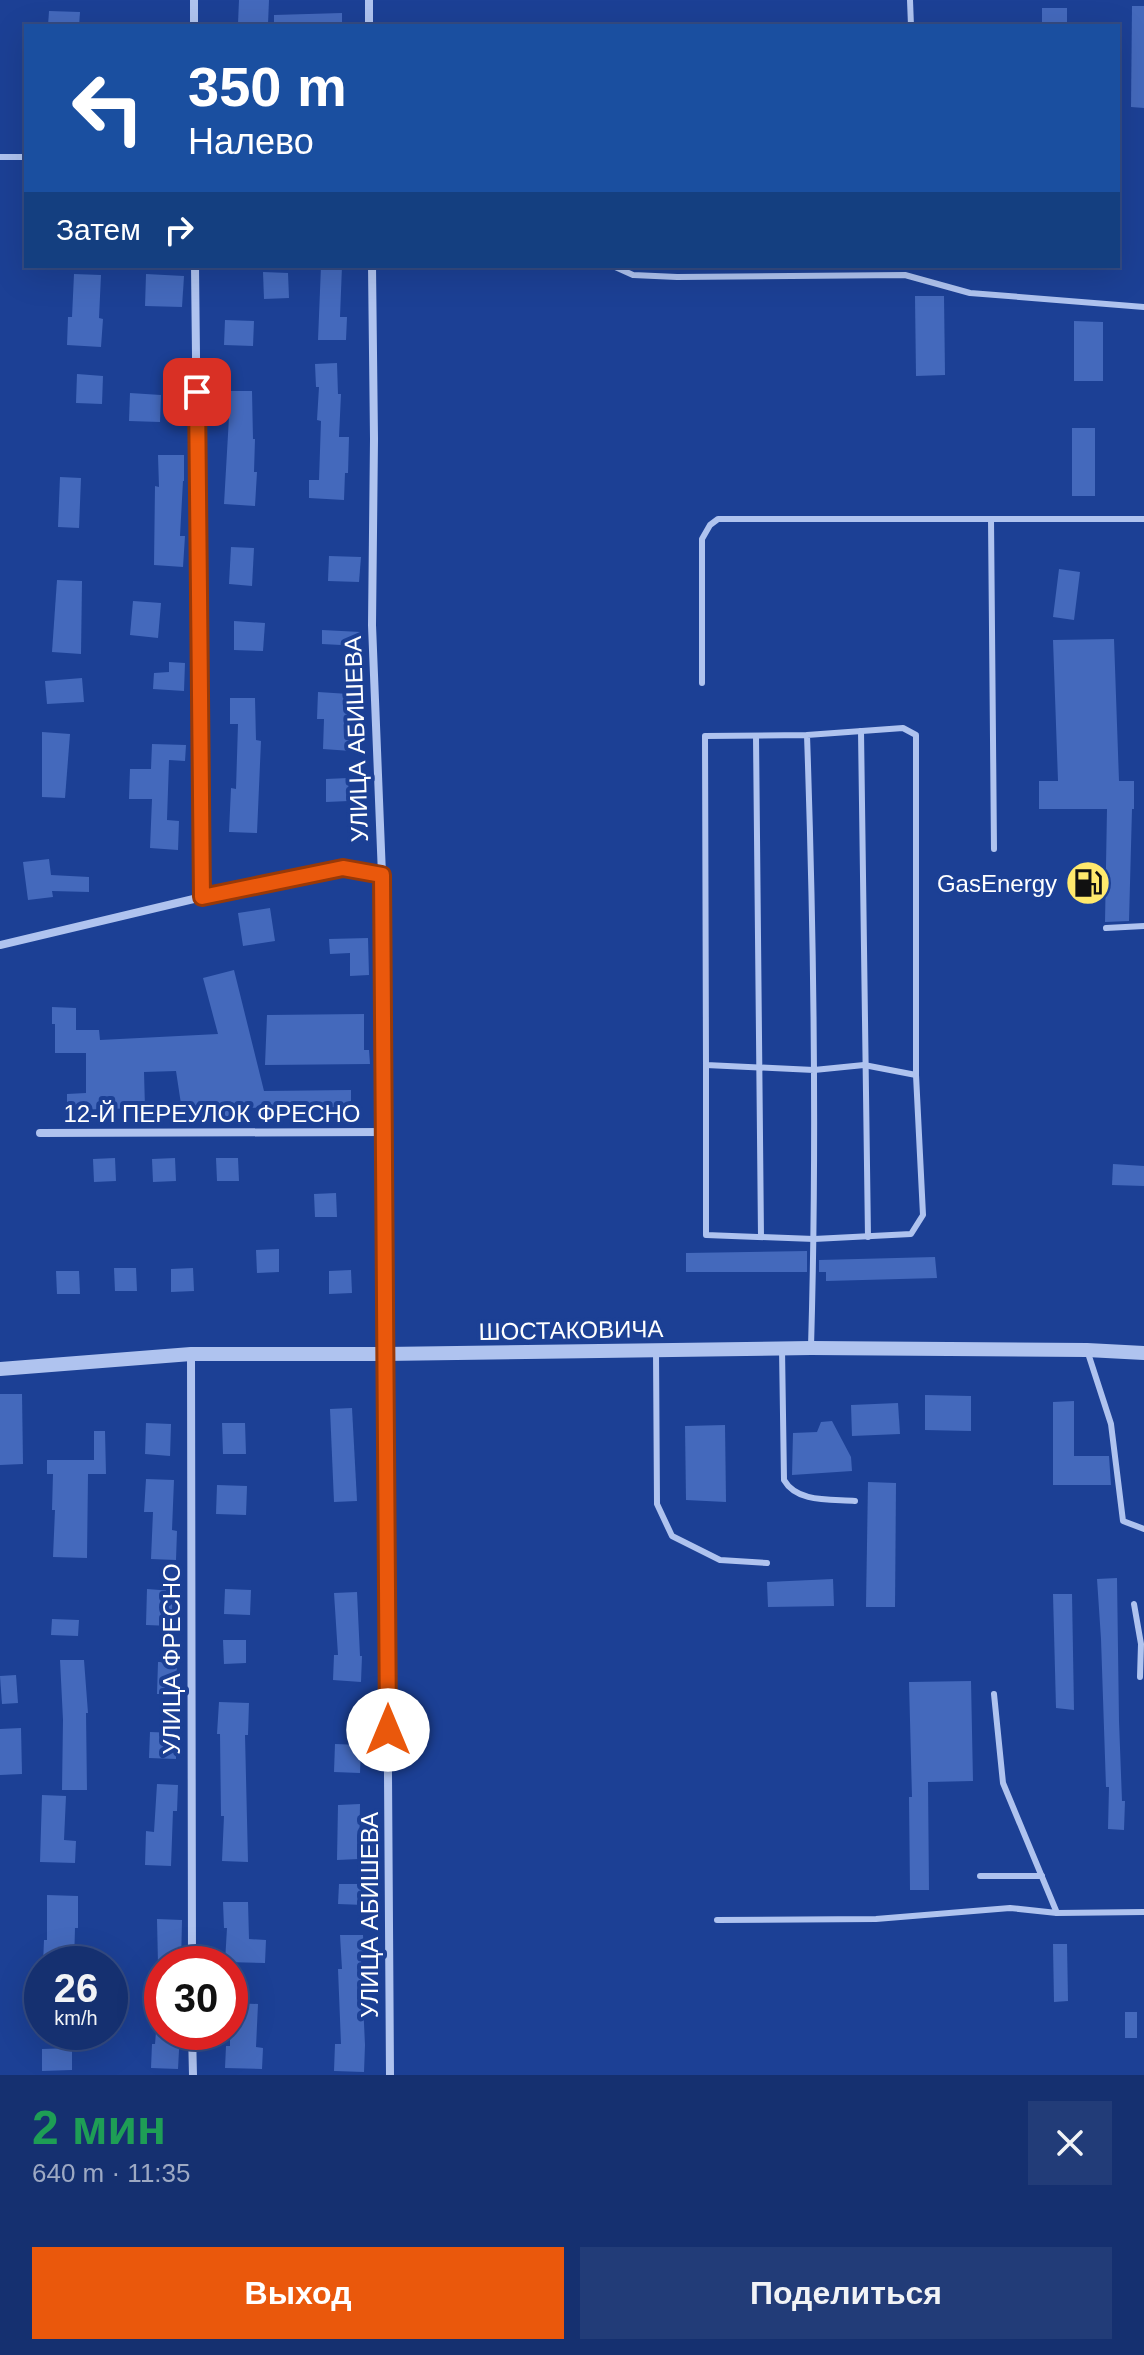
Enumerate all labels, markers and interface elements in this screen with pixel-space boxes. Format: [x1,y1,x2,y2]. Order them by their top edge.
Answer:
text: 350 m [188,55,347,118]
icon: left [56,56,160,160]
text: Налево [188,121,314,162]
icon: right [157,208,201,252]
text: Затем [56,213,141,246]
pin [163,358,231,426]
icon: arrive [175,370,219,414]
street label: УЛИЦА АБИШЕВА [339,636,373,842]
fuel station icon: GasEnergy [1064,859,1112,907]
place label: GasEnergy [937,870,1057,897]
street label: 12-Й ПЕРЕУЛОК ФРЕСНО [64,1100,361,1127]
street label: ШОСТАКОВИЧА [478,1315,664,1345]
street label: УЛИЦА ФРЕСНО [158,1563,185,1755]
position arrow [346,1688,430,1772]
street label: УЛИЦА АБИШЕВА [356,1812,383,2018]
speed limit sign: 30 [144,1946,248,2050]
text: 26 [54,1966,98,2010]
text: km/h [54,2007,98,2029]
text: 2 мин [32,2101,166,2154]
button: close [1028,2101,1112,2185]
text: 640 m · 11:35 [32,2158,191,2188]
button: Выход [32,2247,564,2339]
button: Поделиться [580,2247,1112,2339]

